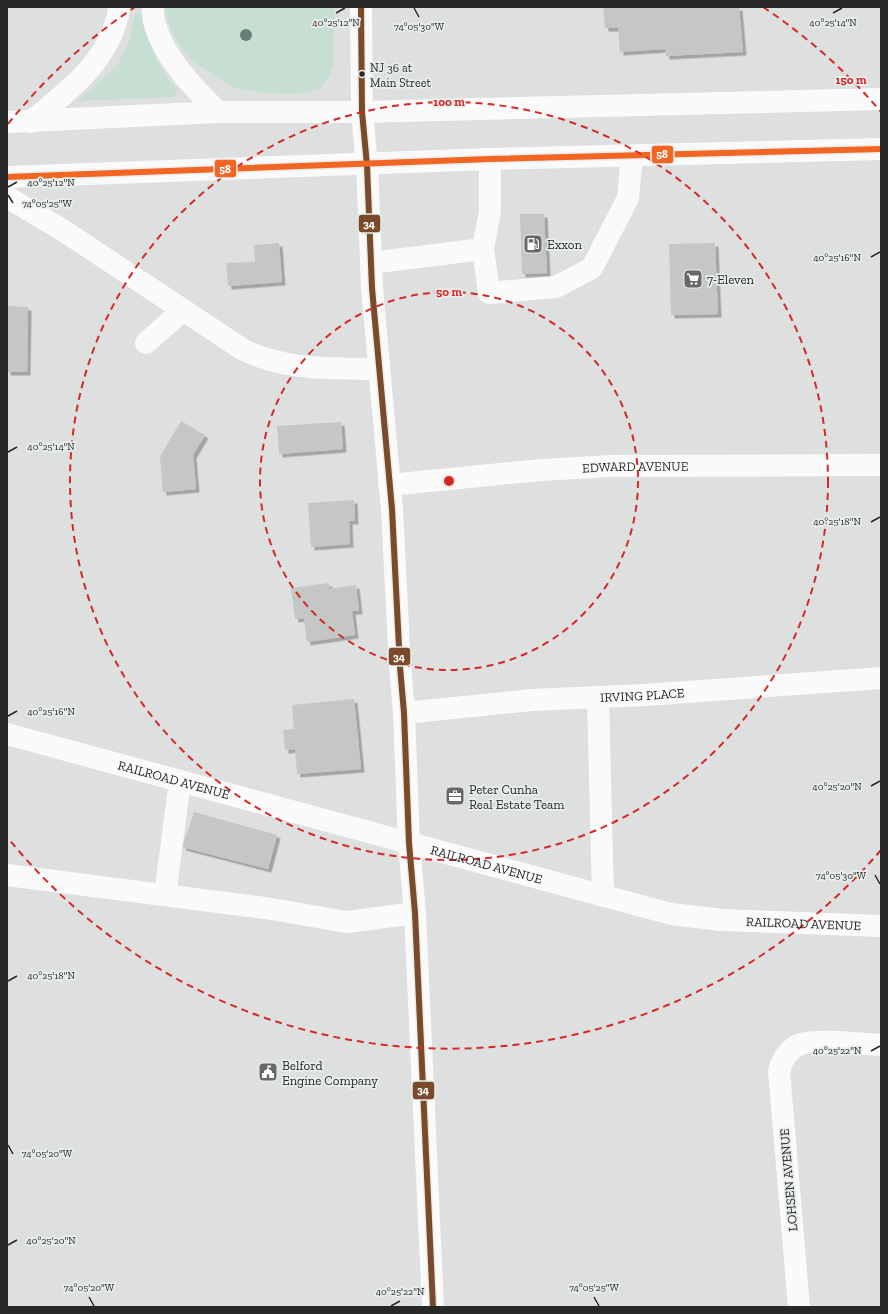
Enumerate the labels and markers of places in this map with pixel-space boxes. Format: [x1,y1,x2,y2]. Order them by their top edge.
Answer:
place label: NJ 36 at Main Street [370,61,431,90]
marker: NJ 36 at Main Street [357,69,367,79]
fuel station icon: Exxon [522,233,544,255]
place label: Exxon [547,237,582,252]
supermarket icon: 7-Eleven [682,268,704,290]
place label: 7-Eleven [707,272,755,287]
centre of rings [442,474,456,488]
place label: Peter Cunha Real Estate Team [469,782,565,812]
office icon: Peter Cunha Real Estate Team [444,785,466,807]
place label: Belford Engine Company [282,1058,378,1088]
public building icon: Belford Engine Company [257,1061,279,1083]

